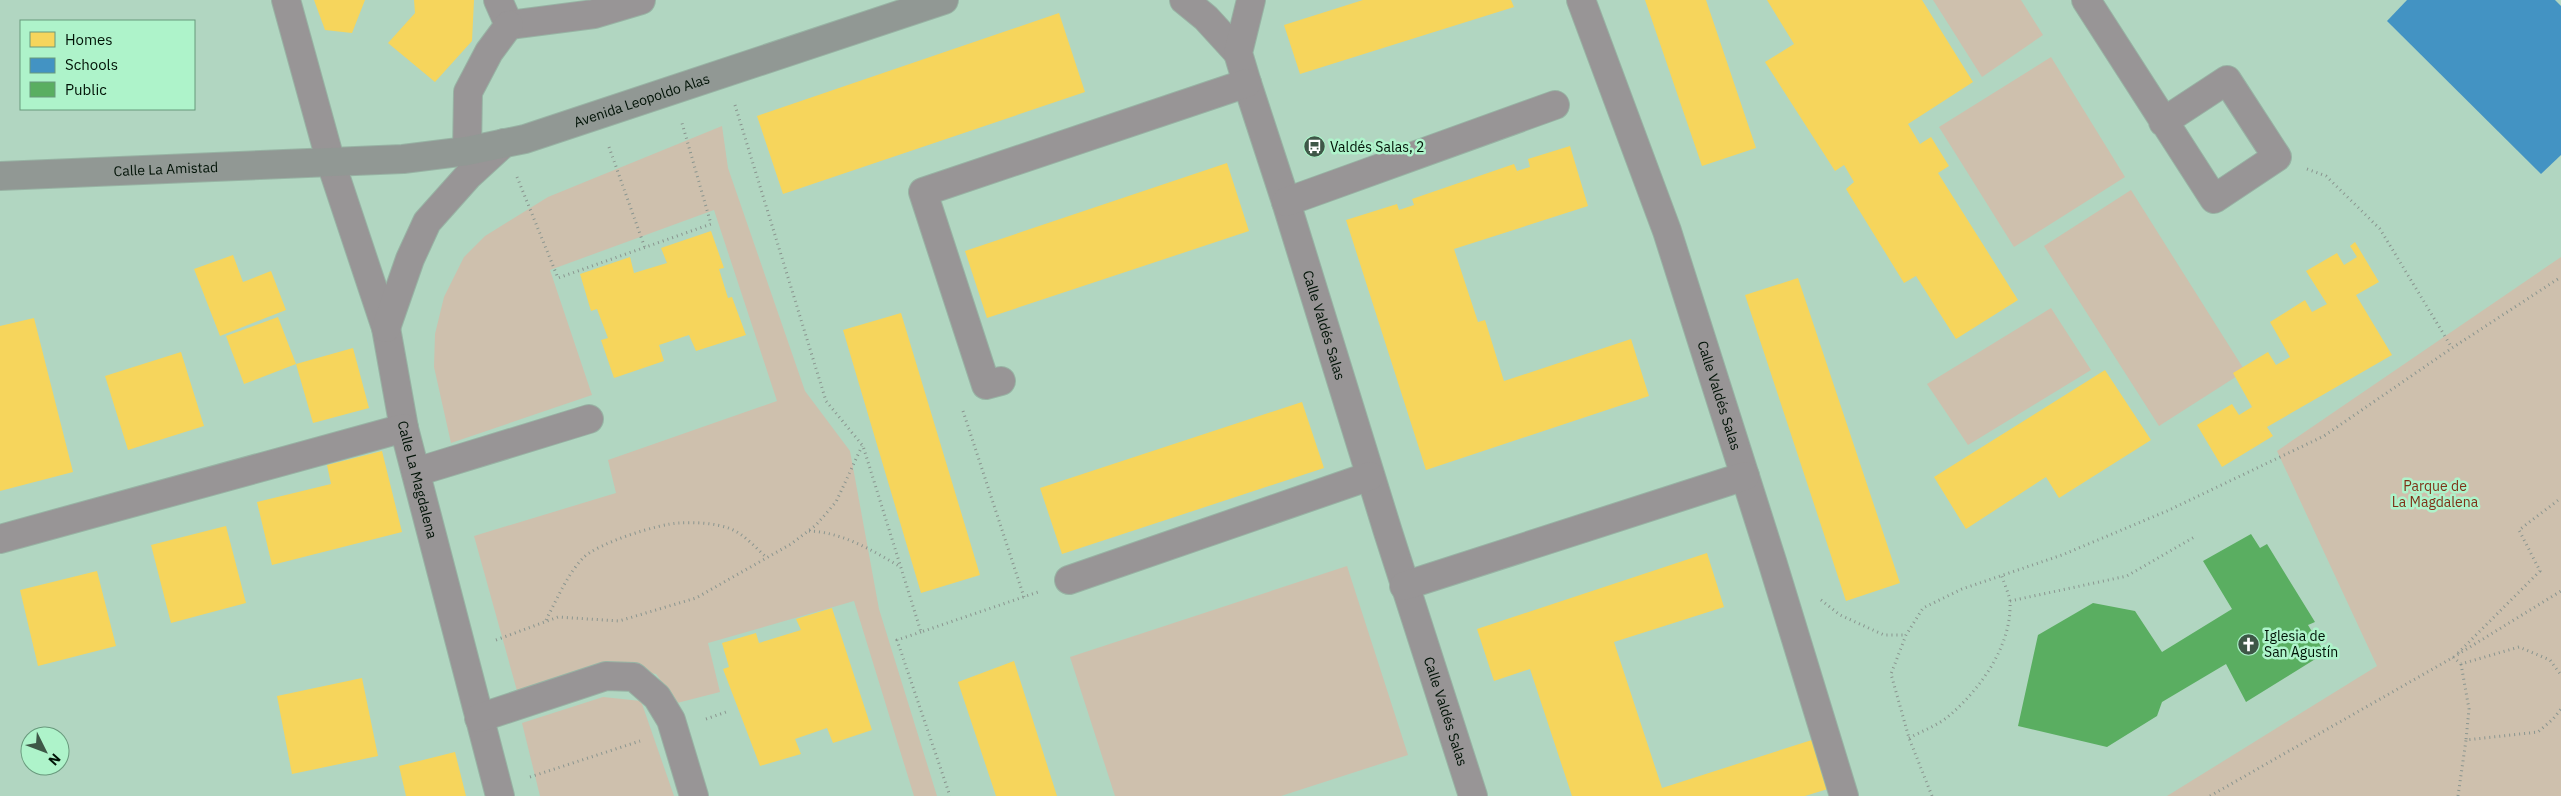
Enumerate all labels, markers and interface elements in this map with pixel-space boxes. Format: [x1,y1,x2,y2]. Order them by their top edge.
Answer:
legend [20,20,195,110]
text: Homes [65,30,113,49]
text: Schools [65,55,118,74]
street label: Avenida Leopoldo Alas [571,69,712,131]
text: Public [65,80,107,99]
bus stop icon: Valdés Salas, 2 [1302,135,1326,159]
place label: Valdés Salas, 2 [1330,138,1424,156]
street label: Calle La Amistad [113,158,218,180]
street label: Calle Valdés Salas [1299,268,1350,382]
street label: Calle Valdés Salas [1693,338,1745,453]
street label: Calle La Magdalena [394,419,442,541]
park label: Parque de La Magdalena [2392,477,2479,511]
place label: Iglesia de San Agustín [2264,627,2338,661]
church icon: Iglesia de San Agustín [2236,632,2260,656]
street label: Calle Valdés Salas [1420,654,1472,769]
north arrow [20,726,70,776]
text: N [45,750,65,769]

